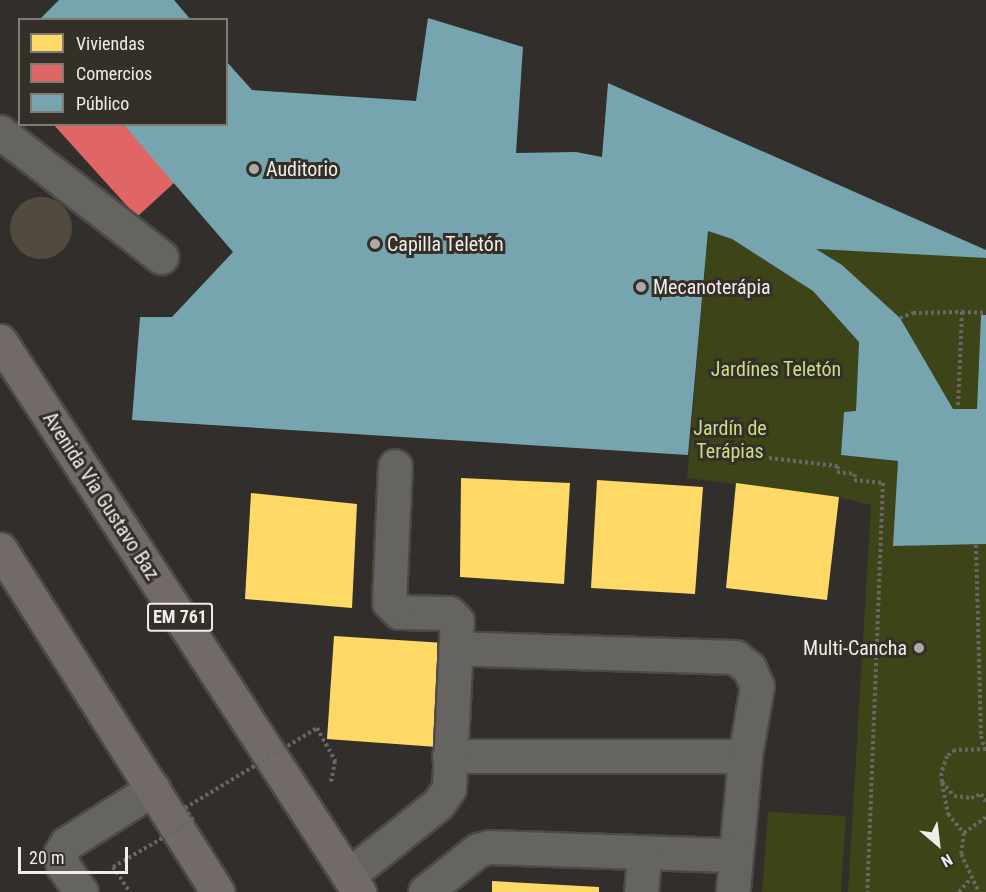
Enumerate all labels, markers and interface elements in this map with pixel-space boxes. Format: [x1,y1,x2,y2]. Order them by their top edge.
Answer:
legend [18,18,228,126]
text: Viviendas [76,33,145,54]
text: Comercios [76,63,152,84]
text: Público [76,93,129,114]
place label: Auditorio [266,157,338,181]
marker: Auditorio [247,162,261,176]
place label: Capilla Teletón [387,232,504,256]
marker: Capilla Teletón [368,237,382,251]
place label: Mecanoterápia [653,275,771,299]
marker: Mecanoterápia [634,280,648,294]
park label: Jardínes Teletón [711,357,841,381]
street label: Avenida Via Gustavo Baz [38,408,164,584]
park label: Jardín de Terápias [693,417,767,464]
road number: EM 761 [147,602,213,632]
place label: Multi-Cancha [803,636,907,660]
marker: Multi-Cancha [912,641,926,655]
north arrow [908,814,968,874]
scale bar [21,835,130,873]
text: 20 m [29,847,64,868]
text: N [938,850,955,871]

